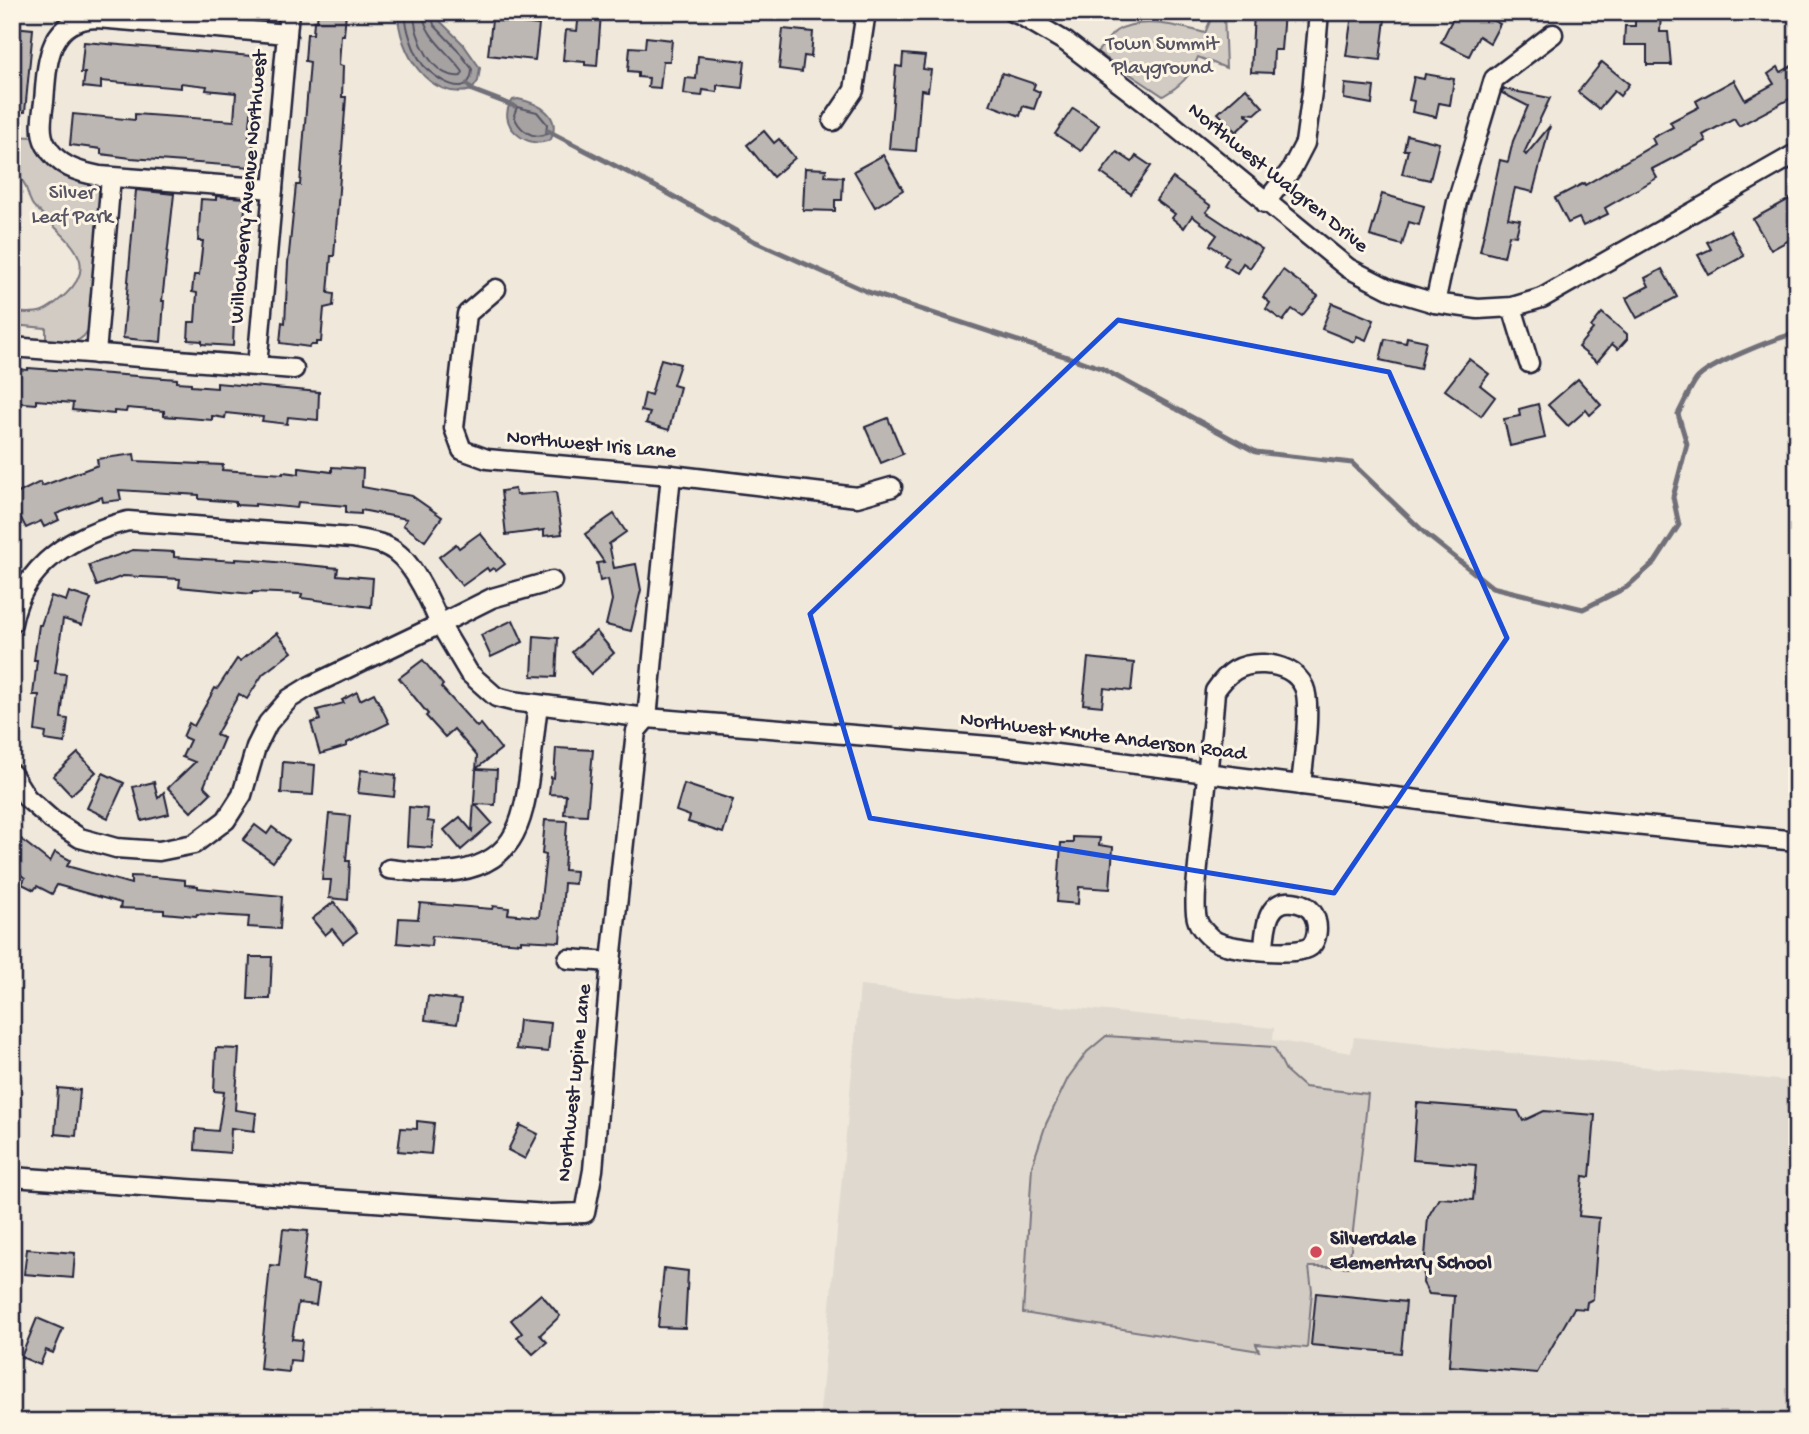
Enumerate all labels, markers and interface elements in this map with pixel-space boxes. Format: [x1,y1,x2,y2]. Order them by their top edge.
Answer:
park label: Town Summit Playground [1105,33,1221,82]
street label: Willowberry Avenue Northwest [226,47,275,325]
street label: Northwest Walgren Drive [1182,98,1373,260]
park label: Silver Leaf Park [31,182,115,231]
street label: Northwest Iris Lane [505,426,678,466]
street label: Northwest Knute Anderson Road [958,708,1249,768]
street label: Northwest Lupine Lane [553,982,599,1183]
place label: Silverdale Elementary School [1330,1228,1492,1277]
marker: Silverdale Elementary School [1308,1244,1324,1260]

